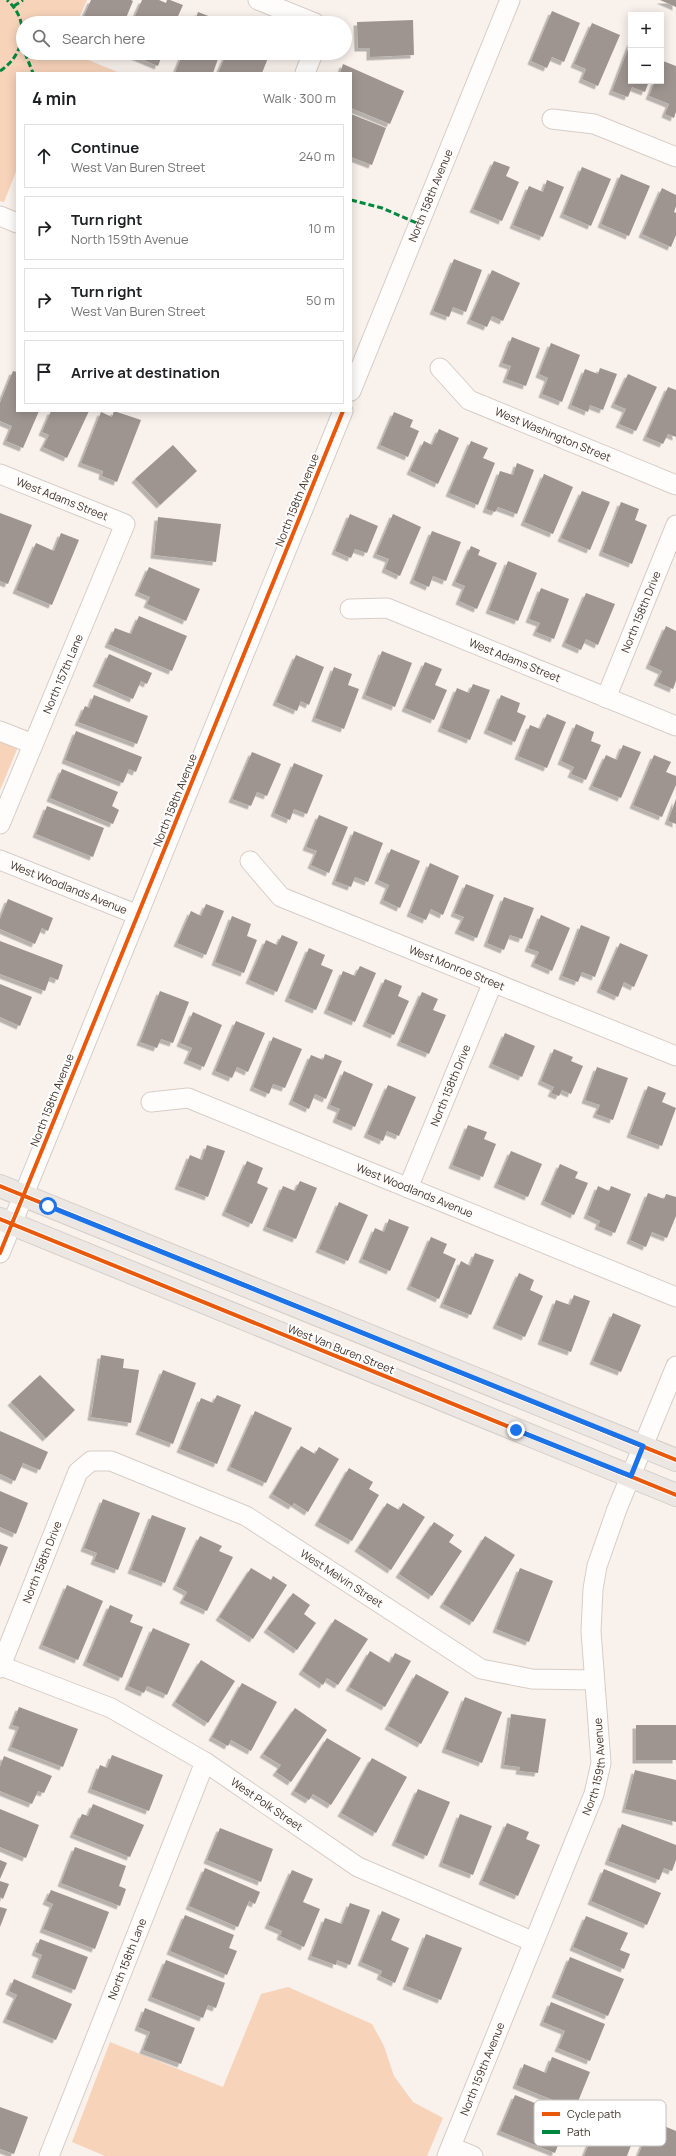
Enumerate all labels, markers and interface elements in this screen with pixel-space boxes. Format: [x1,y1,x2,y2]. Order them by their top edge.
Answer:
map controls [628,12,664,84]
button: + [628,12,664,48]
search box [16,16,352,60]
icon: search [30,27,52,49]
text: Search here [62,28,145,49]
button: − [628,48,664,84]
text: 4 min [32,87,76,110]
text: Walk · 300 m [263,89,336,107]
text: Continue [71,137,139,158]
icon: ahead [33,145,55,167]
street label: North 158th Avenue [404,146,456,244]
text: 240 m [299,147,335,165]
text: West Van Buren Street [71,158,206,176]
text: Turn right [71,209,142,230]
icon: right [33,217,55,239]
text: 10 m [308,219,335,237]
text: North 159th Avenue [71,230,188,248]
text: Turn right [71,281,142,302]
icon: right [33,289,55,311]
text: 50 m [306,291,335,309]
text: West Van Buren Street [71,302,206,320]
icon: arrive [33,361,55,383]
text: Arrive at destination [71,362,220,383]
street label: West Washington Street [493,404,613,465]
street label: North 158th Avenue [271,451,322,549]
street label: West Adams Street [14,473,111,524]
street label: North 158th Drive [617,568,664,655]
street label: North 157th Lane [39,631,86,716]
street label: West Adams Street [467,634,563,685]
street label: North 158th Avenue [149,751,200,849]
street label: West Woodlands Avenue [8,857,130,917]
street label: West Monroe Street [407,941,507,993]
street label: North 158th Drive [426,1042,474,1128]
street label: North 158th Avenue [26,1051,77,1149]
street label: West Woodlands Avenue [354,1159,476,1221]
route start [39,1197,57,1215]
street label: West Van Buren Street [286,1320,397,1377]
route end [507,1421,525,1439]
street label: North 158th Drive [19,1518,65,1605]
street label: West Melvin Street [298,1545,386,1610]
street label: North 159th Avenue [578,1717,608,1817]
street label: West Polk Street [228,1774,306,1834]
street label: North 158th Lane [104,1915,150,2001]
street label: North 159th Avenue [456,2019,508,2118]
legend [534,2100,666,2146]
text: Cycle path [567,2106,621,2121]
text: Path [567,2124,590,2139]

